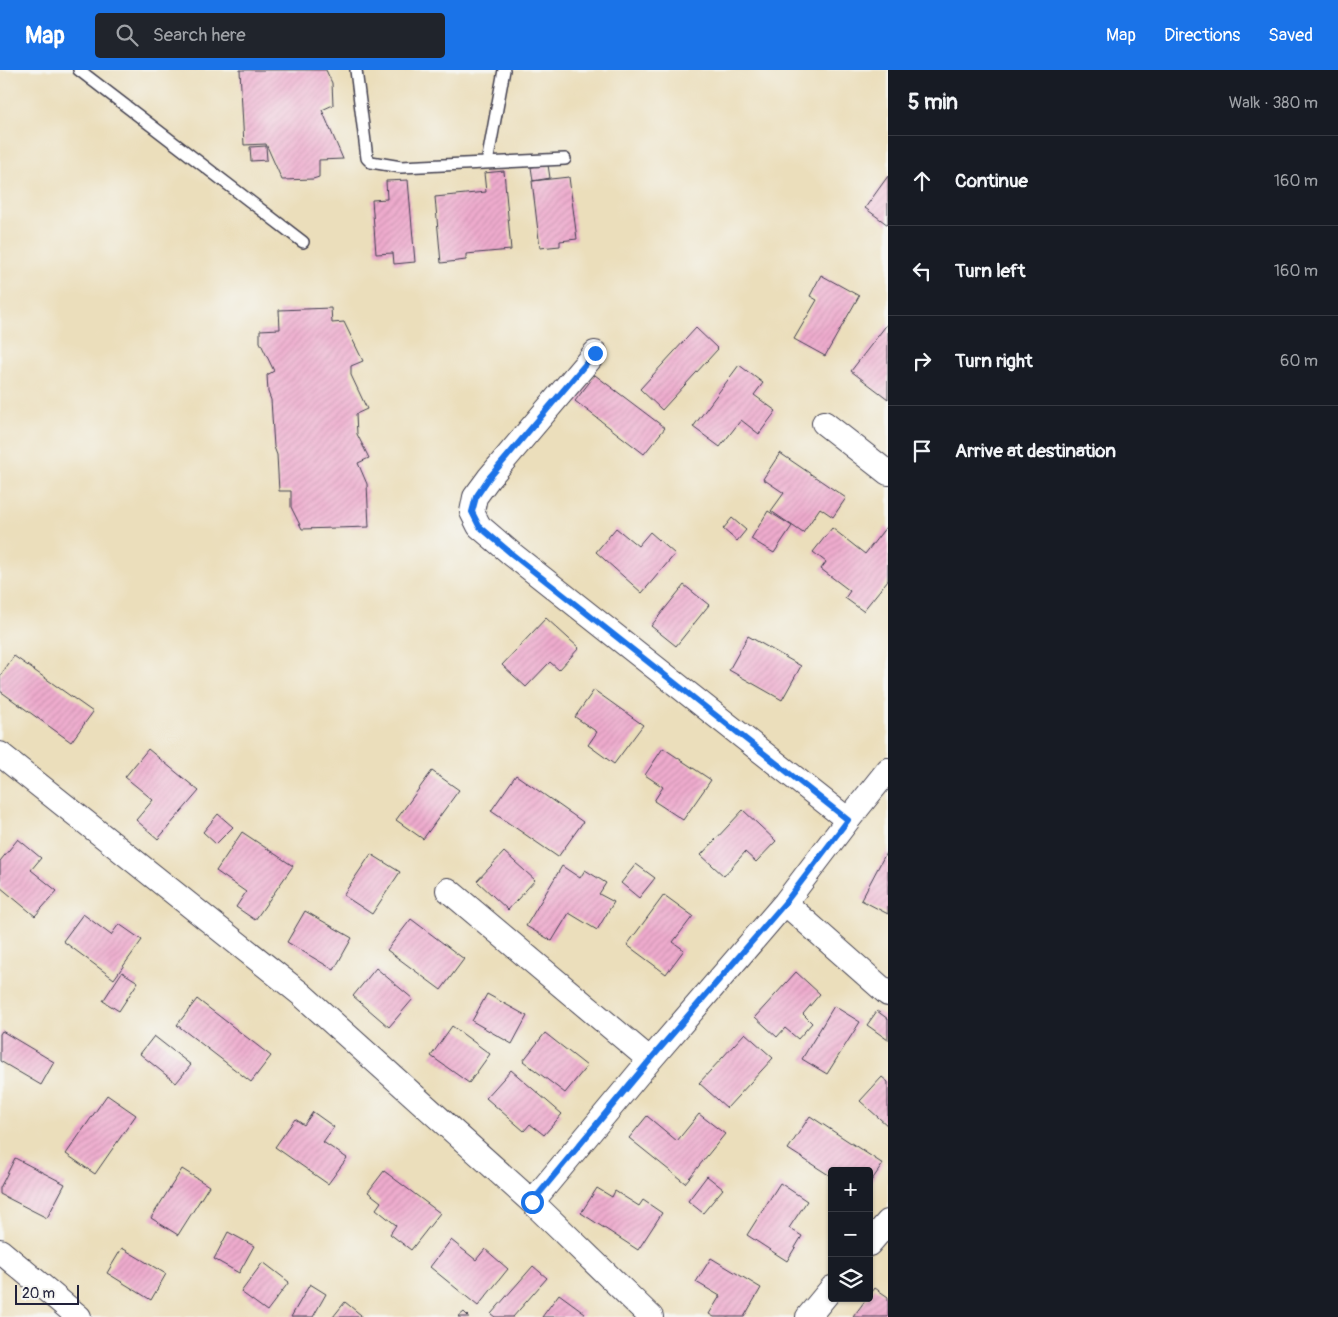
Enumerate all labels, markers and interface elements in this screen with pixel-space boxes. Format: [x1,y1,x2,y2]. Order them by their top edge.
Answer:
search box [95,13,445,58]
text: Map [25,21,65,50]
icon: search [113,21,141,49]
text: Search here [153,23,246,47]
text: Map [1106,24,1136,47]
text: Directions [1164,24,1240,47]
text: Saved [1268,24,1313,47]
text: 5 min [908,89,958,116]
text: Walk · 380 m [1229,93,1318,113]
icon: ahead [908,167,936,195]
text: Continue [955,169,1028,193]
text: 160 m [1274,171,1318,191]
icon: left [908,257,936,285]
text: Turn left [955,259,1025,283]
text: 160 m [1274,261,1318,281]
route end [584,342,607,365]
icon: right [908,347,936,375]
text: Turn right [955,349,1033,373]
text: 60 m [1280,351,1318,371]
icon: arrive [908,437,936,465]
text: Arrive at destination [955,439,1116,463]
map controls [828,1167,873,1302]
button: + [828,1167,873,1212]
route start [521,1191,544,1214]
button: − [828,1212,873,1257]
button: layers [828,1257,873,1302]
scale bar [15,1282,79,1305]
text: 20 m [22,1285,55,1302]

